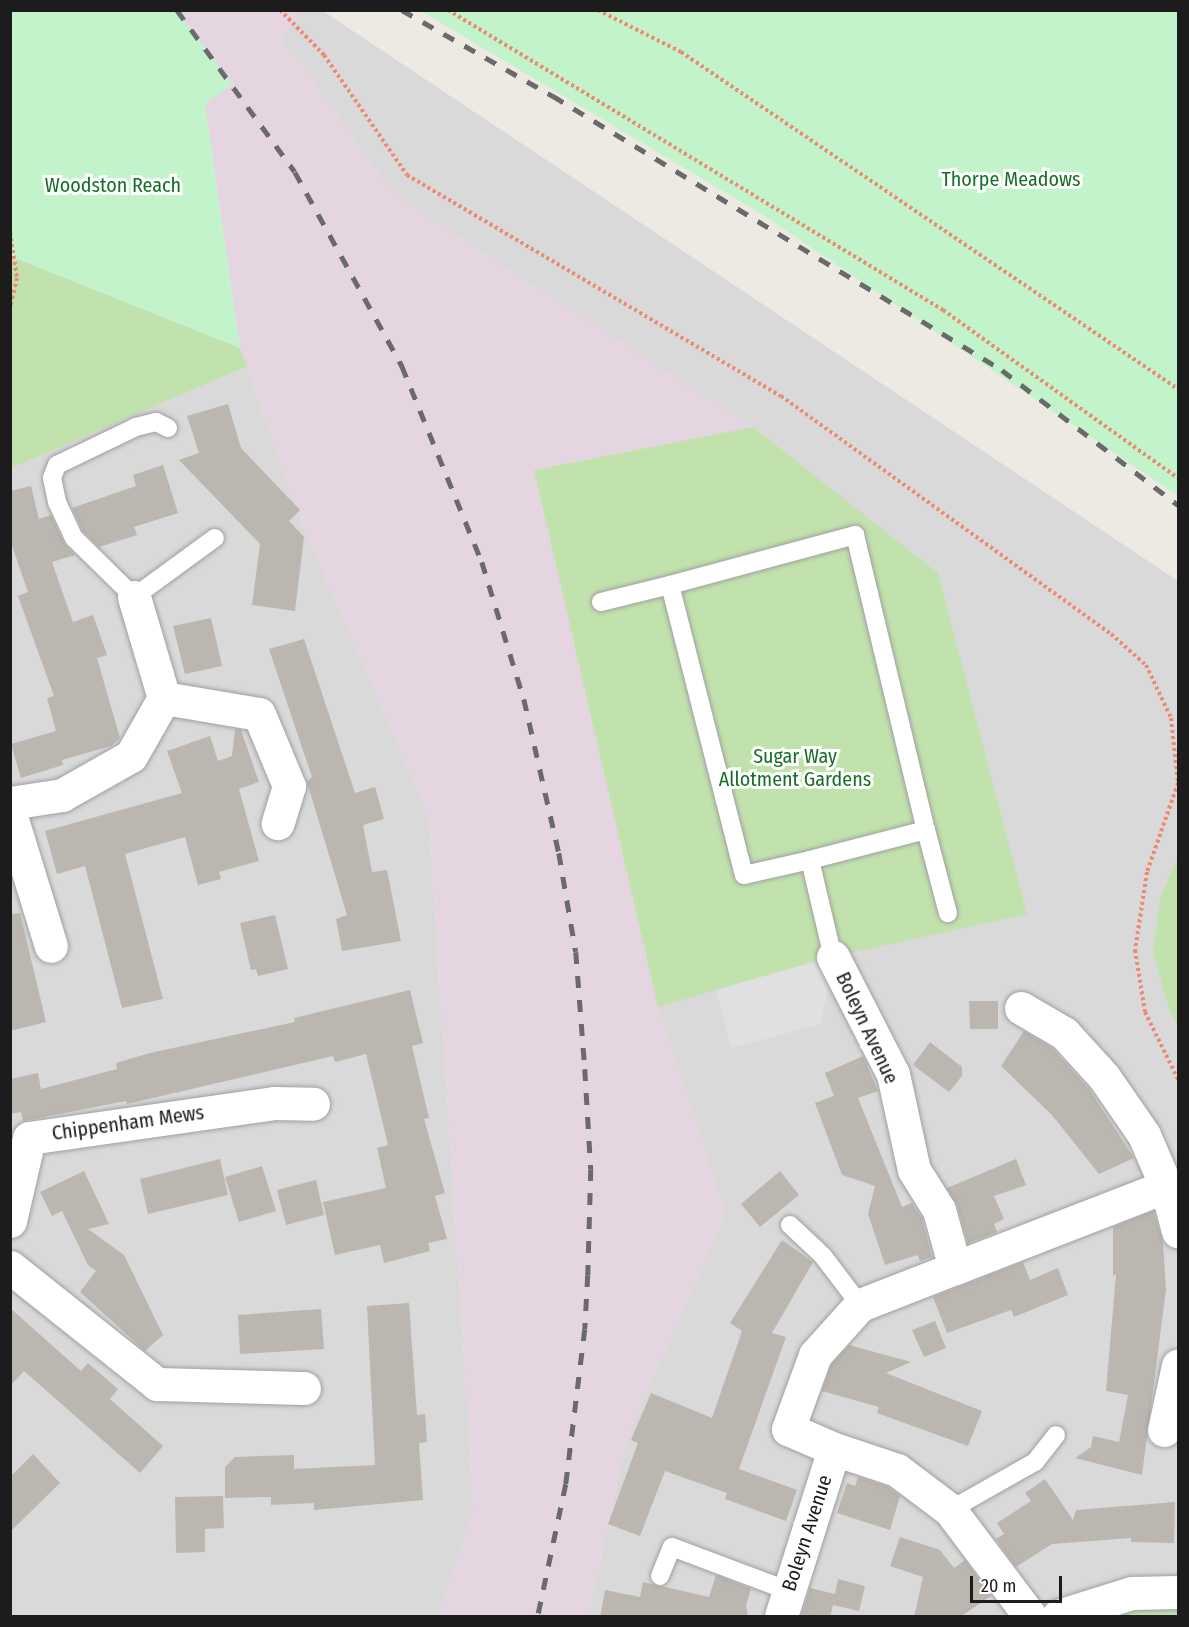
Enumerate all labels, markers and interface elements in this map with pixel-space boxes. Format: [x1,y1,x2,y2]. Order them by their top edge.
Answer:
park label: Thorpe Meadows [941,167,1081,191]
park label: Woodston Reach [45,173,181,197]
park label: Sugar Way Allotment Gardens [719,745,871,792]
street label: Boleyn Avenue [831,968,903,1088]
street label: Chippenham Mews [50,1100,206,1146]
street label: Boleyn Avenue [777,1472,837,1594]
scale bar [973,1564,1064,1602]
text: 20 m [981,1575,1016,1597]

